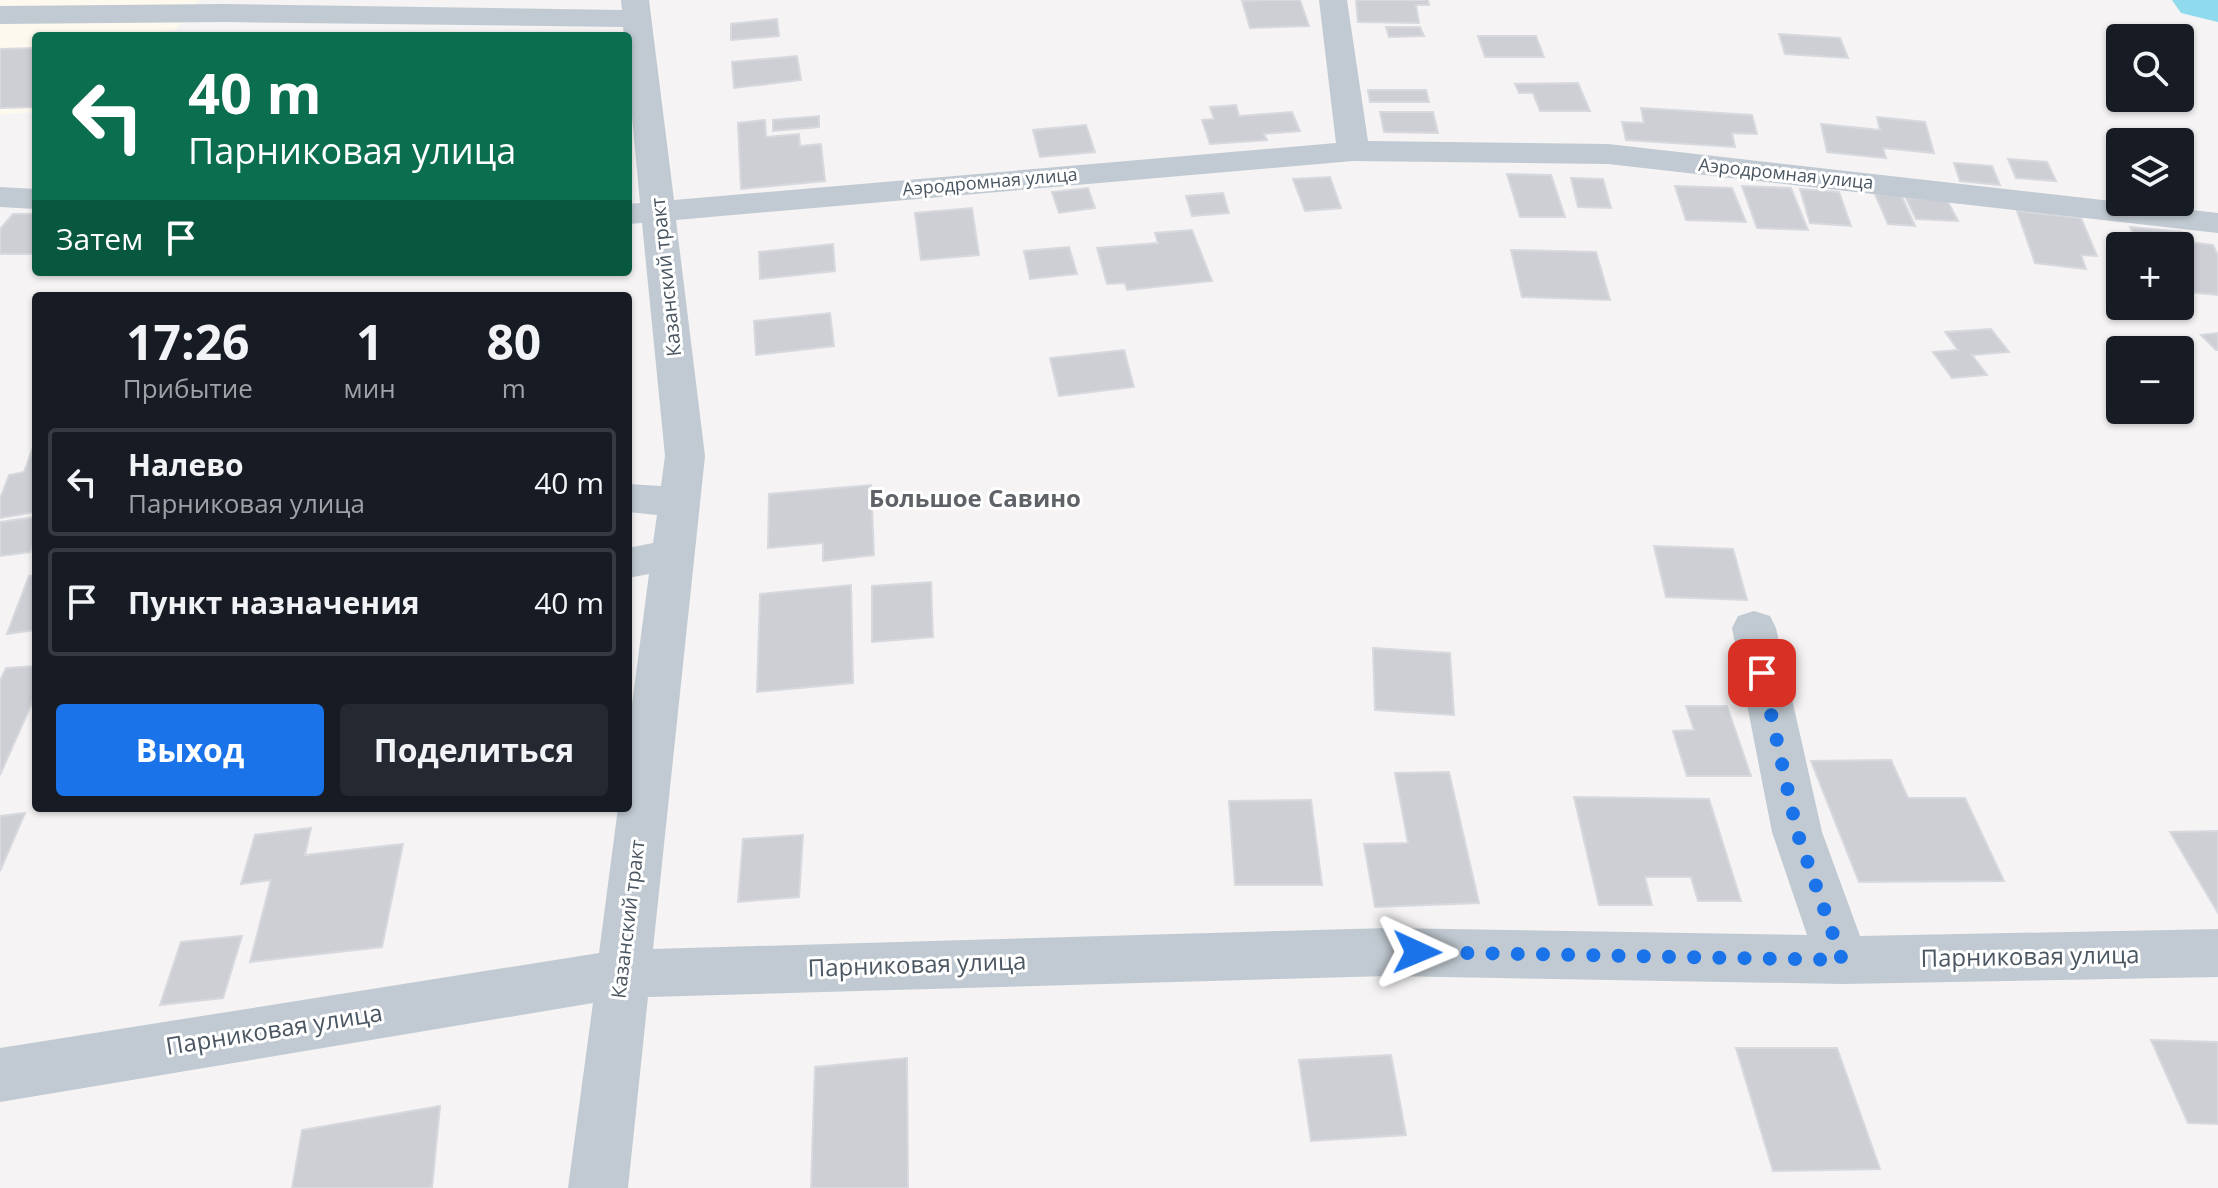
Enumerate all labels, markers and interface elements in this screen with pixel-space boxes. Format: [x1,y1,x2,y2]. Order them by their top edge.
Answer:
map controls [2106,24,2194,424]
button: search [2106,24,2194,112]
text: 40 m [188,54,322,130]
icon: left [56,64,160,168]
text: Парниковая улица [188,126,516,175]
button: layers [2106,128,2194,216]
street label: Аэродромная улица [1698,152,1875,194]
street label: Аэродромная улица [901,161,1078,201]
street label: Казанский тракт [644,196,687,358]
icon: arrive [159,216,203,260]
text: Затем [56,218,143,259]
button: + [2106,232,2194,320]
text: 17:26 [126,309,250,374]
text: 1 [356,309,383,374]
text: 80 [486,309,541,374]
button: − [2106,336,2194,424]
text: Прибытие [123,370,253,406]
text: мин [344,370,396,406]
text: m [502,370,526,406]
text: Налево [128,444,244,485]
icon: left [60,460,104,504]
text: 40 m [534,462,604,503]
district label: Большое Савино [869,481,1081,514]
text: Парниковая улица [128,485,365,521]
icon: arrive [60,580,104,624]
text: Пункт назначения [128,582,420,623]
text: 40 m [534,582,604,623]
pin [1728,639,1796,707]
icon: arrive [1740,651,1784,695]
button: Выход [56,704,324,796]
button: Поделиться [340,704,608,796]
street label: Казанский тракт [604,838,651,1000]
position arrow [1375,910,1459,994]
street label: Парниковая улица [1920,937,2140,974]
street label: Парниковая улица [807,943,1027,984]
street label: Парниковая улица [163,995,384,1062]

